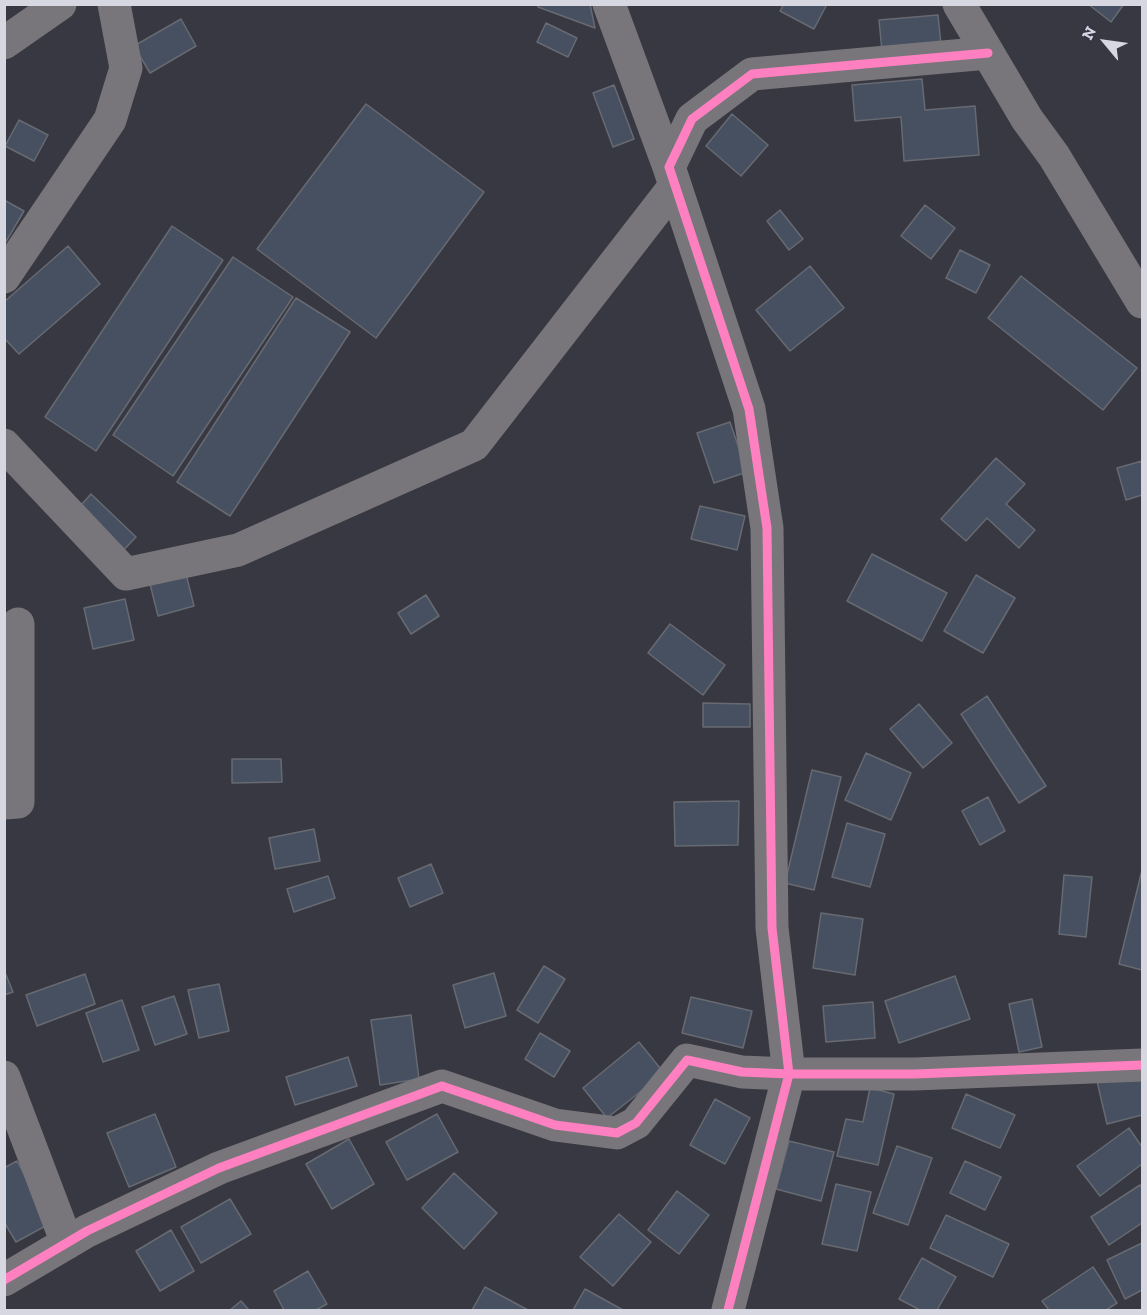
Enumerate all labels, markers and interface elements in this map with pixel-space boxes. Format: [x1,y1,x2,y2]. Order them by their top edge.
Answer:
north arrow [1075,12,1135,72]
text: N [1078,23,1100,43]

